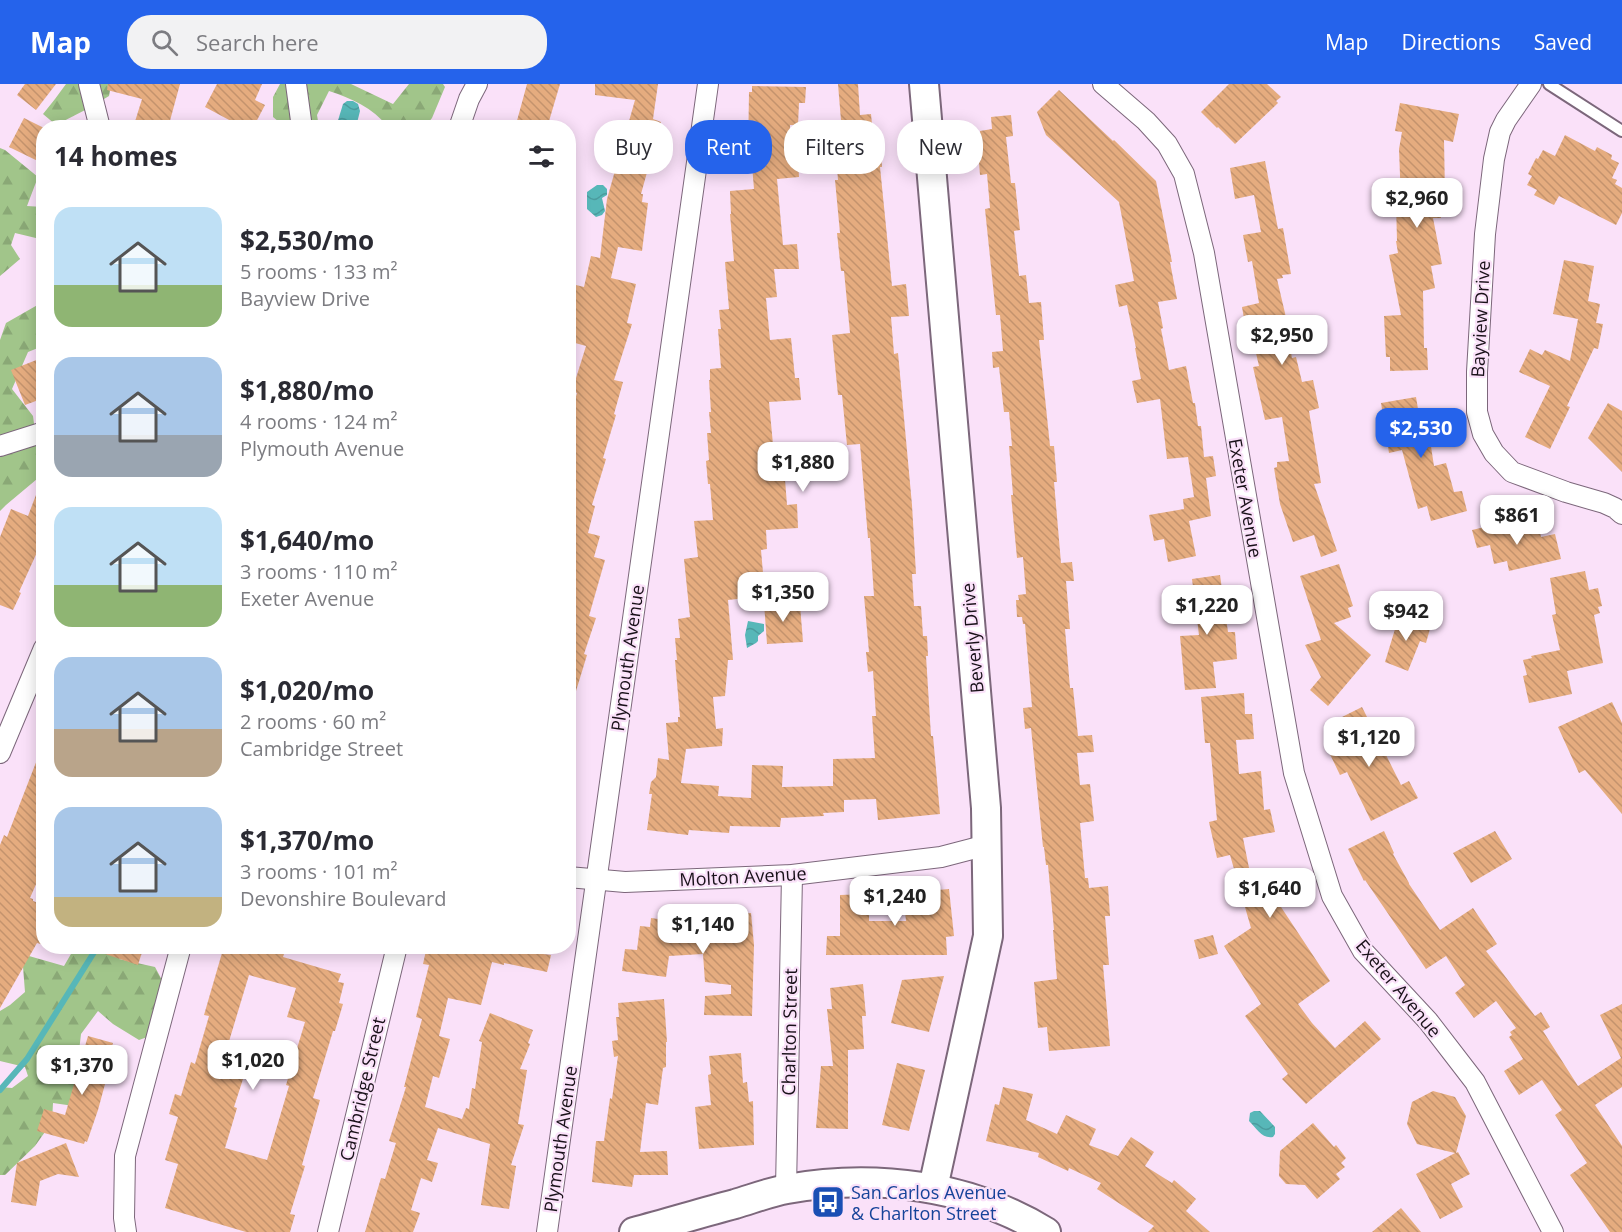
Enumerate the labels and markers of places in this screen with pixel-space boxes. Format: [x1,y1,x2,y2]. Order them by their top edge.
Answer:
pin: $2,960 [1368,178,1466,229]
pin: $2,950 [1233,315,1331,366]
pin: $2,530 [1372,408,1470,459]
pin: $1,880 [754,442,852,493]
pin: $861 [1481,495,1553,546]
pin: $1,350 [734,572,832,623]
pin: $1,220 [1158,585,1256,636]
pin: $942 [1370,591,1442,642]
pin: $1,120 [1320,717,1418,768]
pin: $1,640 [1221,868,1319,919]
pin: $1,240 [846,876,944,927]
pin: $1,140 [654,904,752,955]
pin: $1,020 [204,1040,302,1091]
pin: $1,370 [33,1045,131,1096]
place label: San Carlos Avenue & Charlton Street [851,1180,1007,1225]
bus stop icon: San Carlos Avenue & Charlton Street [810,1184,846,1220]

